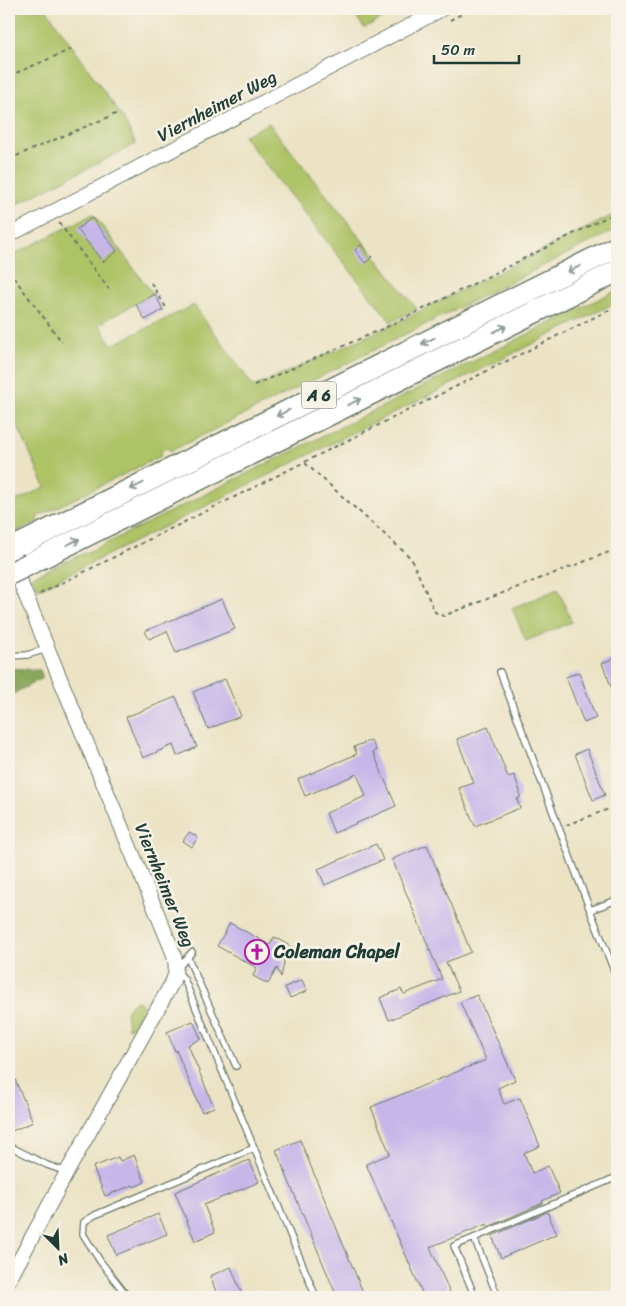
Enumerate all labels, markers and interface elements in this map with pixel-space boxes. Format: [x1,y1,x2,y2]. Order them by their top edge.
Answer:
scale bar [434,32,518,64]
text: 50 m [441,37,476,63]
street label: Viernheimer Weg [151,61,283,151]
one-way arrow [566,264,581,274]
one-way arrow [492,324,507,334]
one-way arrow [421,337,436,346]
road number: A 6 [302,382,336,408]
one-way arrow [346,397,361,406]
one-way arrow [275,409,290,419]
one-way arrow [130,482,145,491]
one-way arrow [65,537,80,546]
street label: Viernheimer Weg [125,818,205,952]
place label: Coleman Chapel [273,936,401,968]
church icon: Coleman Chapel [244,939,270,965]
north arrow [32,1224,82,1274]
text: N [53,1246,74,1273]

